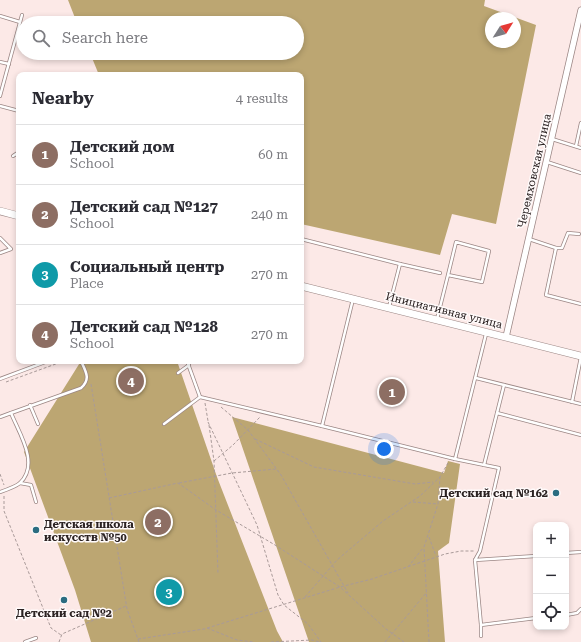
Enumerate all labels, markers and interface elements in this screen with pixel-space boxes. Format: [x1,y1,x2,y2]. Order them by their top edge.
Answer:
north arrow [485,12,521,48]
search box [16,16,304,60]
icon: search [30,27,52,49]
text: Search here [62,29,148,47]
text: Nearby [32,88,94,108]
text: 4 results [236,91,288,106]
street label: Черемховская улица [515,112,554,230]
text: Детский дом [70,138,174,156]
text: 1 [41,147,49,162]
text: 60 m [258,147,288,162]
text: School [70,156,114,171]
text: Детский сад №127 [70,198,218,216]
text: 2 [41,207,49,222]
text: 240 m [251,207,288,222]
text: School [70,216,114,231]
text: Социальный центр [70,258,224,276]
text: 3 [41,267,49,282]
text: 270 m [251,267,288,282]
text: Place [70,276,104,291]
street label: Инициативная улица [384,290,504,331]
text: Детский сад №128 [70,318,218,336]
text: 4 [41,327,49,342]
text: 270 m [251,327,288,342]
text: School [70,336,114,351]
pin: 4 [118,366,144,396]
pin: 1 [379,377,405,407]
your location [374,439,394,459]
place label: Детский сад №162 [440,487,548,500]
marker: Детский сад №162 [551,488,561,498]
pin: 2 [145,507,171,537]
place label: Детская школа искусств №50 [44,518,134,544]
map controls [533,522,569,630]
button: + [533,522,569,558]
marker: Детская школа искусств №50 [31,525,41,535]
button: − [533,558,569,594]
pin: 3 [156,577,182,607]
button: locate [533,594,569,630]
marker: Детский сад №2 [59,595,69,605]
place label: Детский сад №2 [16,607,112,620]

